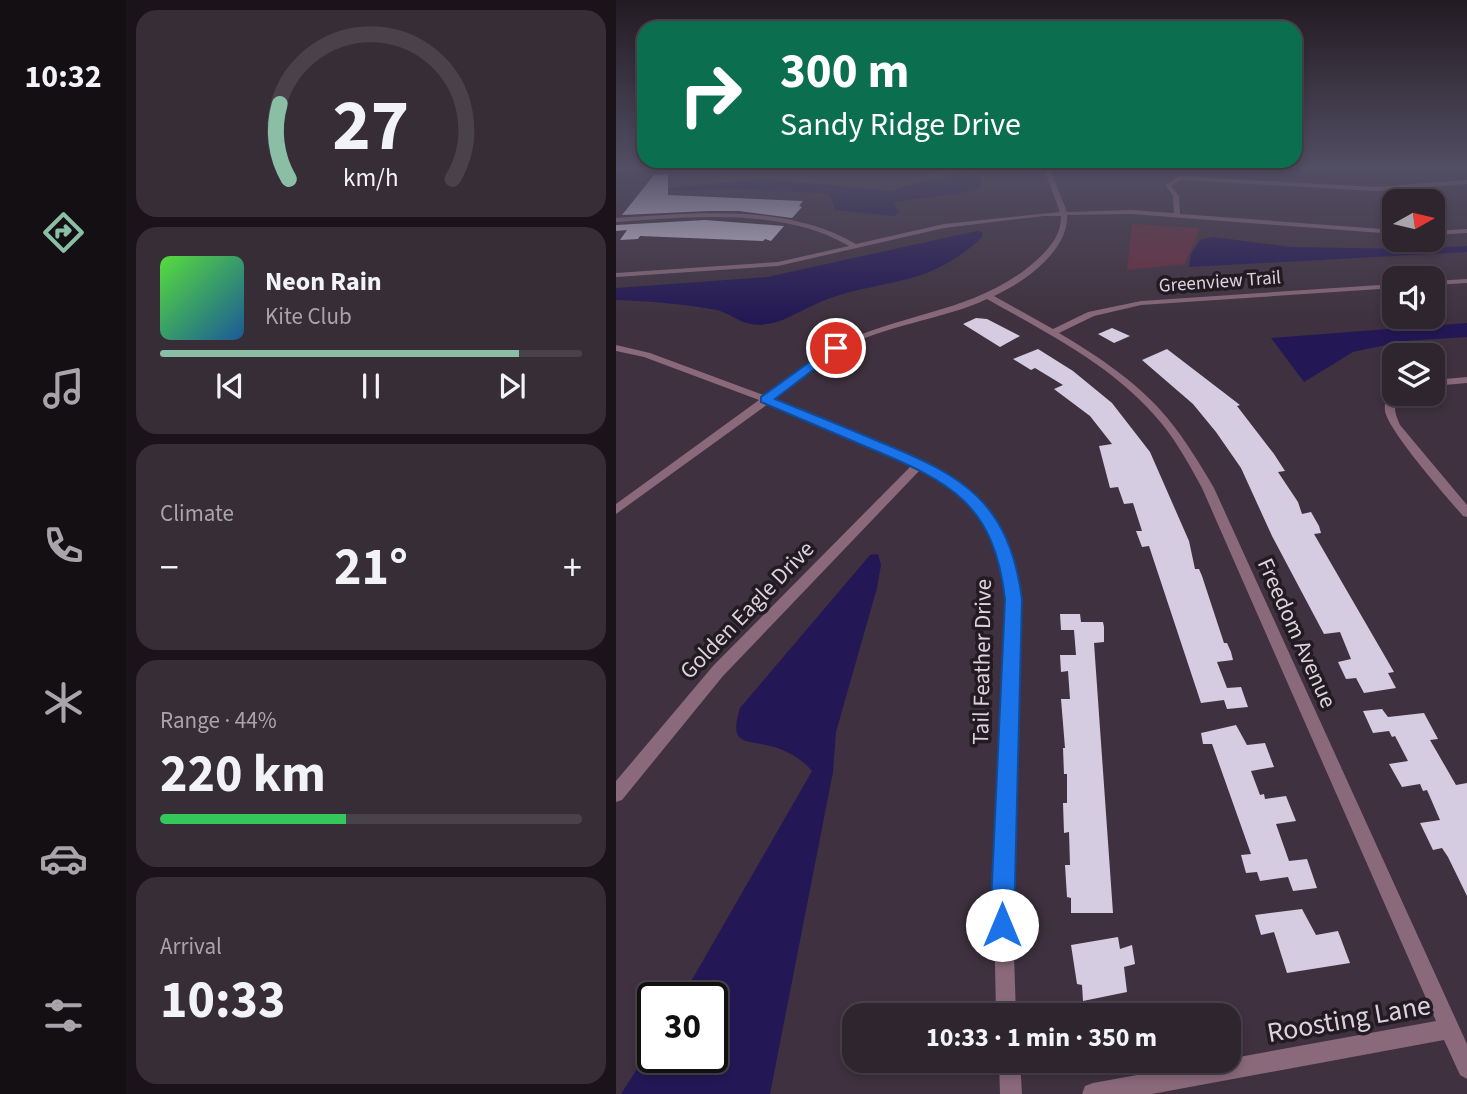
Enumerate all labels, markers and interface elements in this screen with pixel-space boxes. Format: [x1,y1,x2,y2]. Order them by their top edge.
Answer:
text: 300 m [780,37,909,107]
icon: right [665,49,756,140]
text: 10:32 [24,54,102,100]
text: 27 [333,75,409,179]
text: Sandy Ridge Drive [780,102,1021,148]
text: km/h [343,160,399,196]
north arrow [1382,189,1446,252]
map controls [1382,189,1445,406]
icon: directions [39,208,88,257]
text: Neon Rain [265,263,382,300]
street label: Greenview Trail [1158,264,1282,300]
button: sound [1382,266,1445,329]
text: Kite Club [265,300,352,333]
pin [806,318,866,378]
icon: arrive [817,329,855,367]
button: layers [1382,343,1445,406]
icon: music [39,364,88,413]
icon: previous [211,367,249,405]
icon: pause [352,367,390,405]
icon: next [493,367,531,405]
text: Climate [160,497,234,530]
icon: phone [39,521,88,570]
text: 21° [334,531,408,605]
street label: Golden Eagle Drive [672,533,822,687]
text: − [160,541,179,595]
text: + [563,541,582,595]
street label: Freedom Avenue [1249,553,1345,713]
street label: Tail Feather Drive [964,579,1000,745]
icon: climate [39,678,88,727]
text: Range · 44% [160,704,277,737]
text: 220 km [160,738,326,812]
icon: car [39,834,88,883]
position arrow [965,888,1039,962]
text: Arrival [160,930,222,963]
text: 10:33 [160,964,285,1038]
speed limit sign: 30 [637,982,728,1073]
street label: Roosting Lane [1264,985,1434,1053]
icon: filters [39,991,88,1040]
text: 10:33 · 1 min · 350 m [926,1019,1157,1056]

